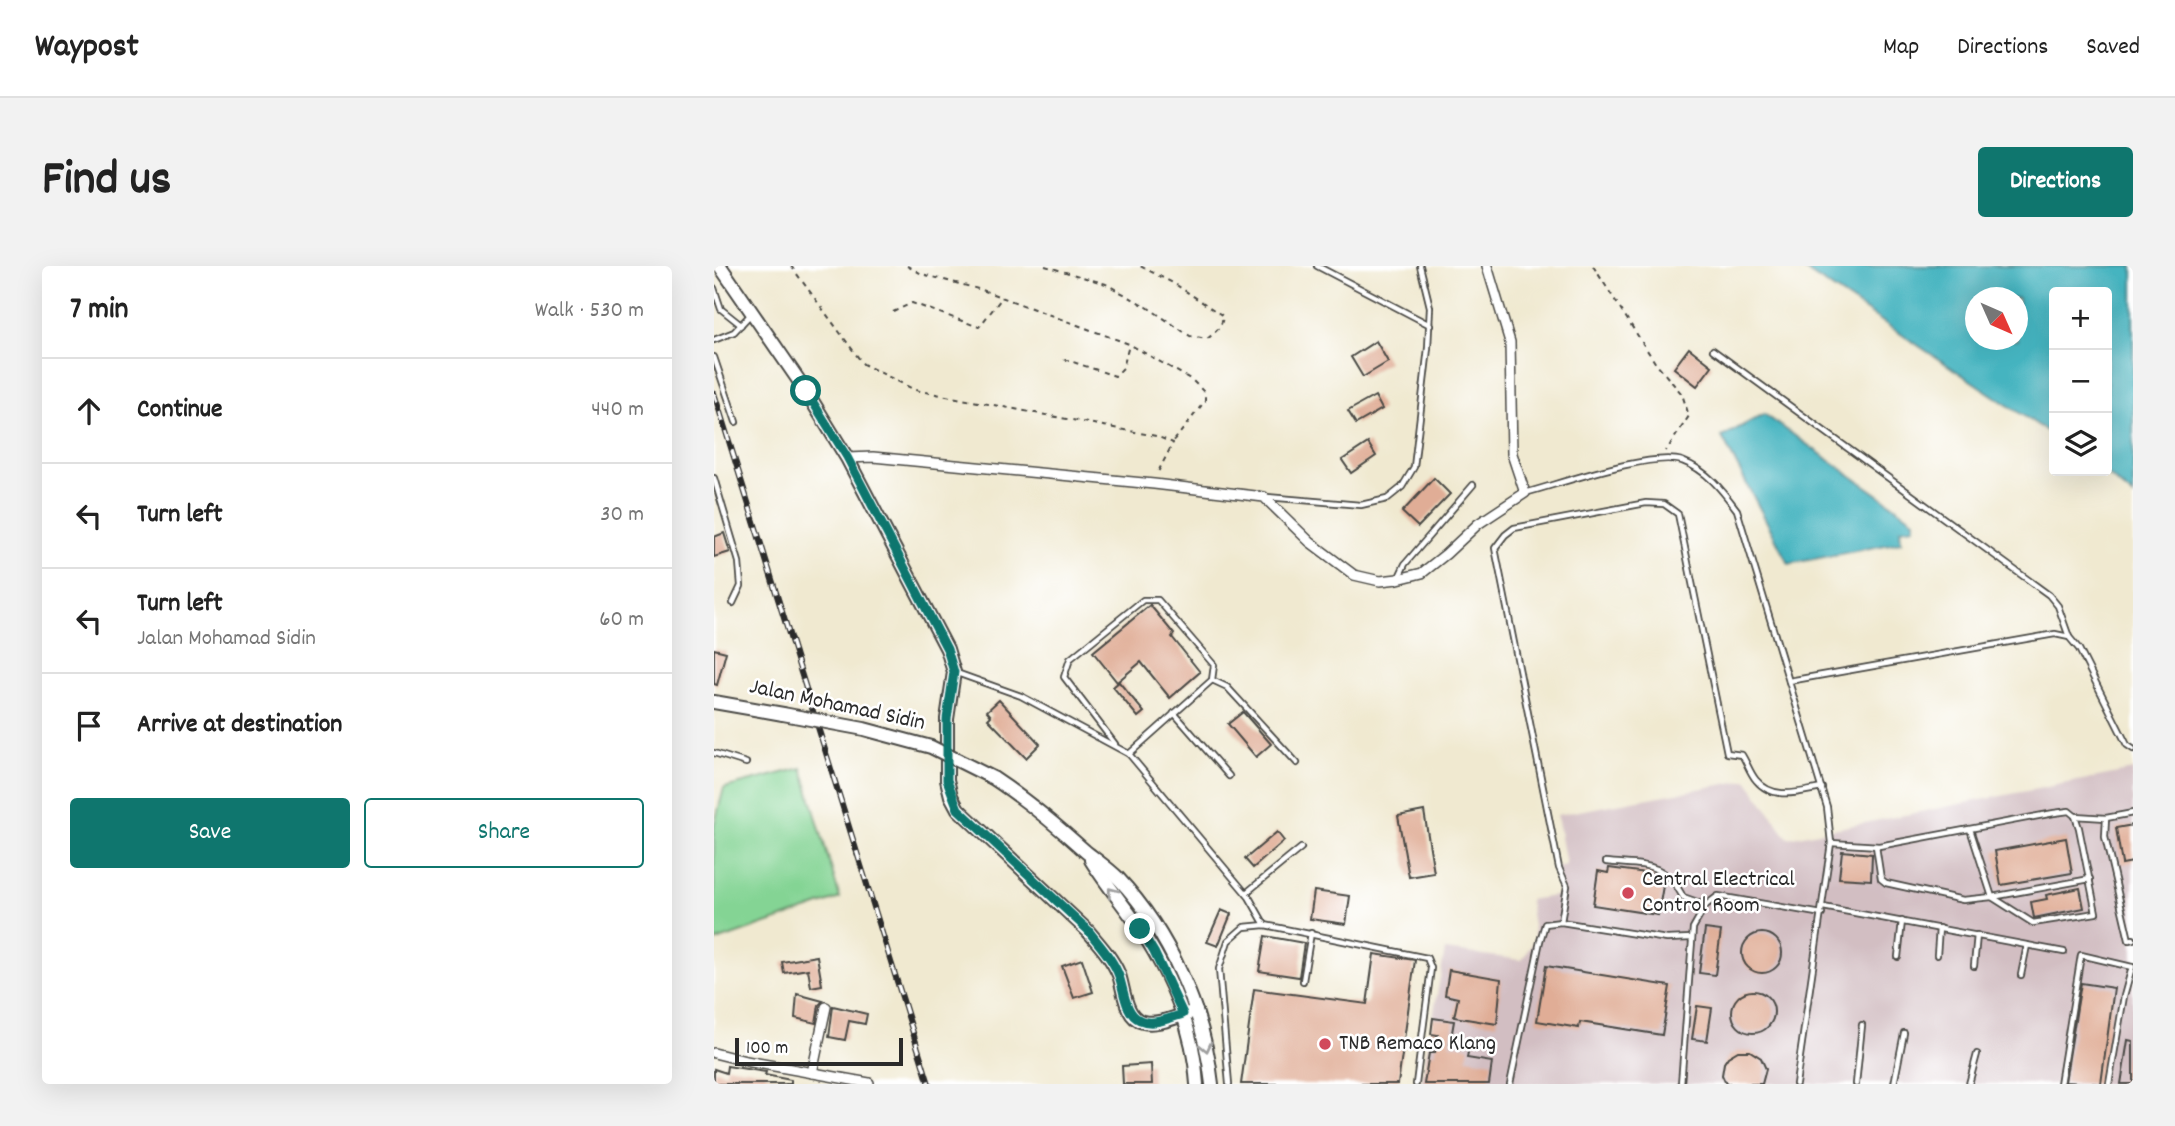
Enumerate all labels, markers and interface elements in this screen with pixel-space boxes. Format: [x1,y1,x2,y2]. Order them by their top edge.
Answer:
text: Waypost [35,25,139,72]
text: Map [1883,31,1919,65]
text: Directions [1957,31,2048,65]
text: Saved [2086,31,2140,65]
text: Find us [42,147,171,217]
button: Directions [1978,147,2133,217]
north arrow [1965,287,2028,350]
map controls [2049,287,2112,476]
button: + [2049,287,2112,350]
text: 7 min [70,290,128,333]
text: Walk · 530 m [535,295,644,328]
button: − [2049,350,2112,413]
route start [790,375,821,406]
icon: ahead [70,392,108,430]
text: Continue [137,392,222,429]
text: 440 m [591,394,644,427]
button: layers [2049,413,2112,476]
icon: left [70,497,108,535]
text: Turn left [137,497,223,534]
text: 30 m [600,499,644,532]
text: Turn left [137,586,223,623]
icon: left [70,602,108,640]
text: 60 m [599,604,644,637]
text: Jalan Mohamad Sidin [137,623,316,656]
street label: Jalan Mohamad Sidin [746,671,928,741]
icon: arrive [70,707,108,745]
text: Arrive at destination [137,707,342,744]
button: Save [70,798,350,868]
button: Share [364,798,644,868]
place label: Central Electrical Control Room [1642,864,1795,923]
marker: Central Electrical Control Room [1620,885,1636,901]
one-way arrow [1108,887,1121,900]
route end [1124,913,1155,944]
place label: TNB Remaco Klang [1339,1028,1496,1061]
scale bar [735,1035,903,1067]
text: 100 m [746,1036,788,1063]
marker: TNB Remaco Klang [1317,1036,1333,1052]
one-way arrow [1197,1041,1212,1053]

